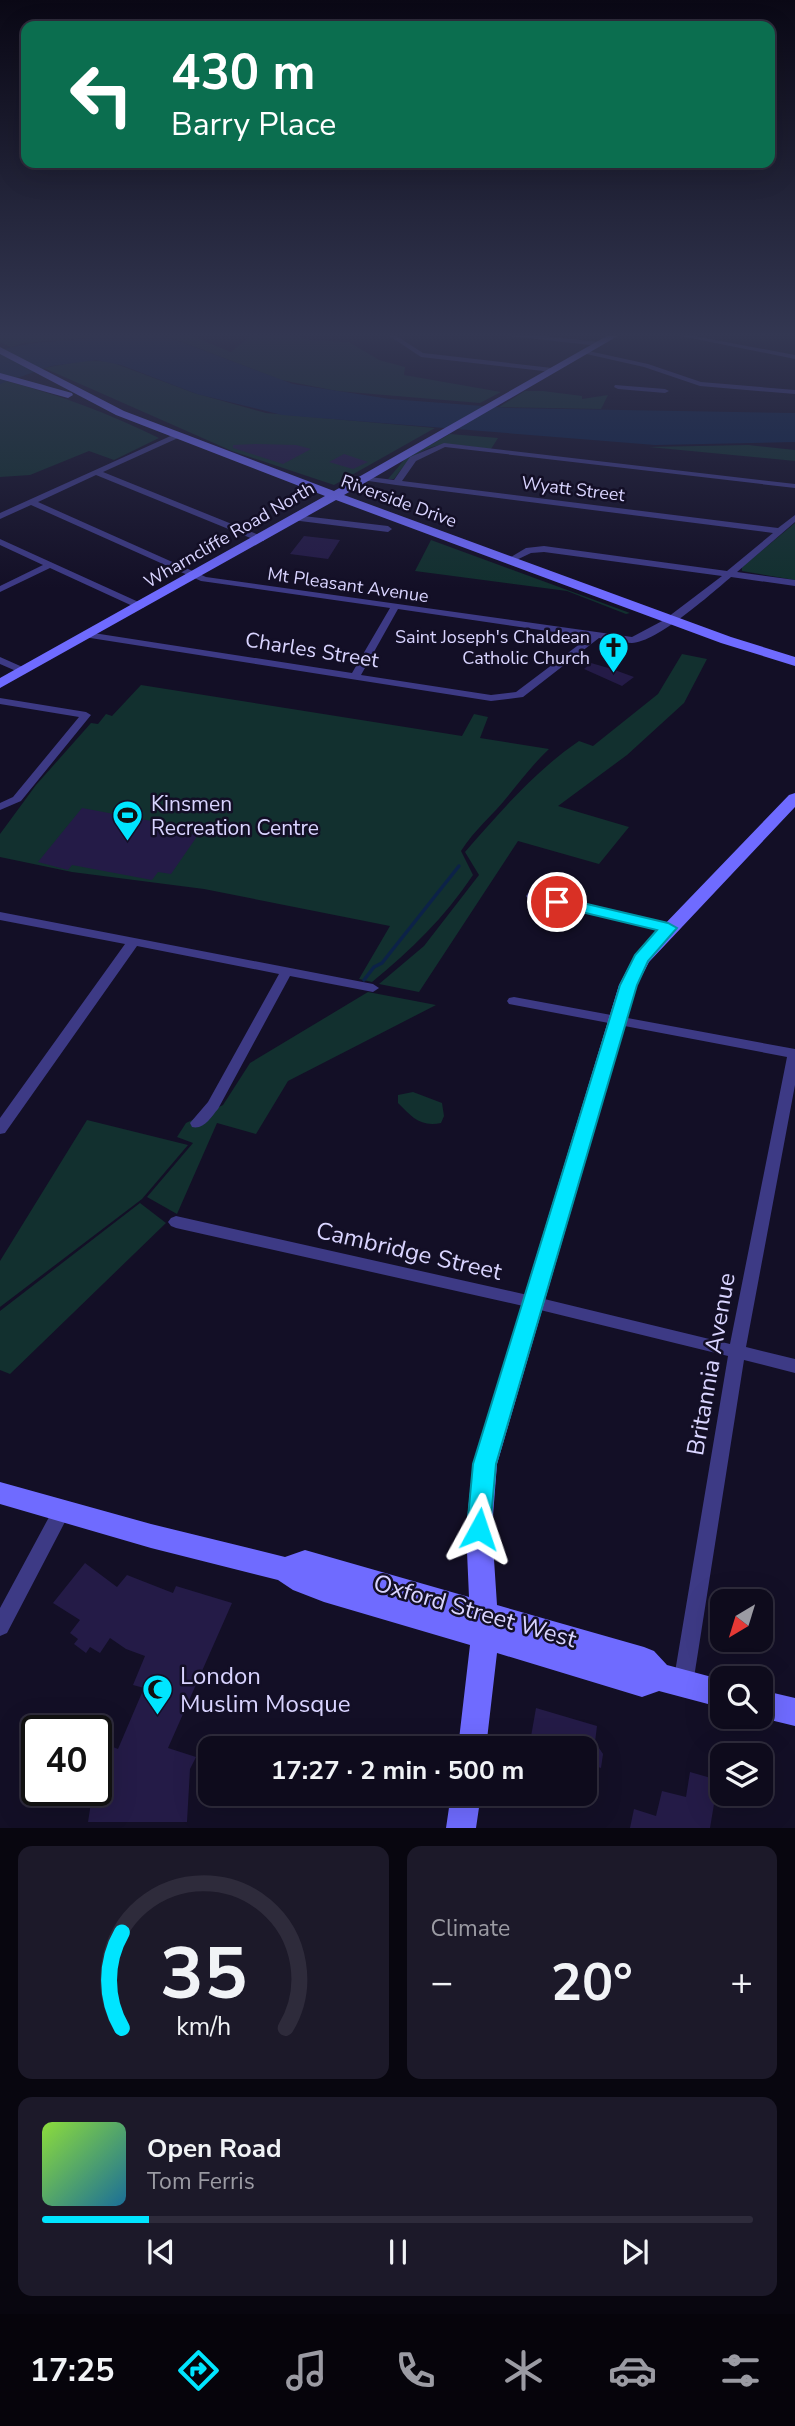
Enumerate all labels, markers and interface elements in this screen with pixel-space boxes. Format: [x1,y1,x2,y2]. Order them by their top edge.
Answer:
text: 430 m [171,39,315,106]
icon: left [56,49,147,140]
text: Barry Place [171,103,336,146]
street label: Riverside Drive [338,469,460,533]
street label: Wyatt Street [520,471,627,507]
street label: Wharncliffe Road North [139,476,319,594]
street label: Mt Pleasant Avenue [266,562,430,608]
place label: Saint Joseph's Chaldean Catholic Church [395,625,590,670]
street label: Charles Street [243,626,381,674]
church icon: Saint Joseph's Chaldean Catholic Church [596,630,630,674]
place label: Kinsmen Recreation Centre [151,790,319,842]
sports icon: Kinsmen Recreation Centre [111,799,145,843]
pin [527,872,587,932]
icon: arrive [538,883,576,921]
street label: Cambridge Street [313,1214,506,1288]
street label: Britannia Avenue [679,1270,743,1458]
position arrow [442,1492,516,1566]
street label: Oxford Street West [370,1567,581,1655]
north arrow [710,1589,774,1652]
map controls [710,1589,773,1806]
place label: London Muslim Mosque [180,1660,351,1720]
button: search [710,1666,773,1729]
mosque icon: London Muslim Mosque [140,1673,174,1717]
speed limit sign: 40 [21,1715,112,1806]
button: layers [710,1743,773,1806]
text: 17:27 · 2 min · 500 m [271,1753,524,1788]
text: Climate [431,1913,510,1944]
text: 35 [160,1925,247,2025]
text: 20° [551,1947,633,2018]
text: − [431,1957,453,2008]
text: + [730,1957,753,2008]
text: km/h [176,2010,231,2044]
text: Open Road [147,2131,282,2166]
text: Tom Ferris [147,2166,255,2197]
icon: previous [142,2233,180,2271]
icon: pause [379,2233,417,2271]
icon: next [616,2233,654,2271]
icon: directions [174,2346,223,2395]
icon: music [282,2346,331,2395]
icon: phone [391,2346,440,2395]
icon: climate [499,2346,548,2395]
icon: car [608,2346,657,2395]
icon: filters [716,2346,765,2395]
text: 17:25 [30,2349,114,2392]

